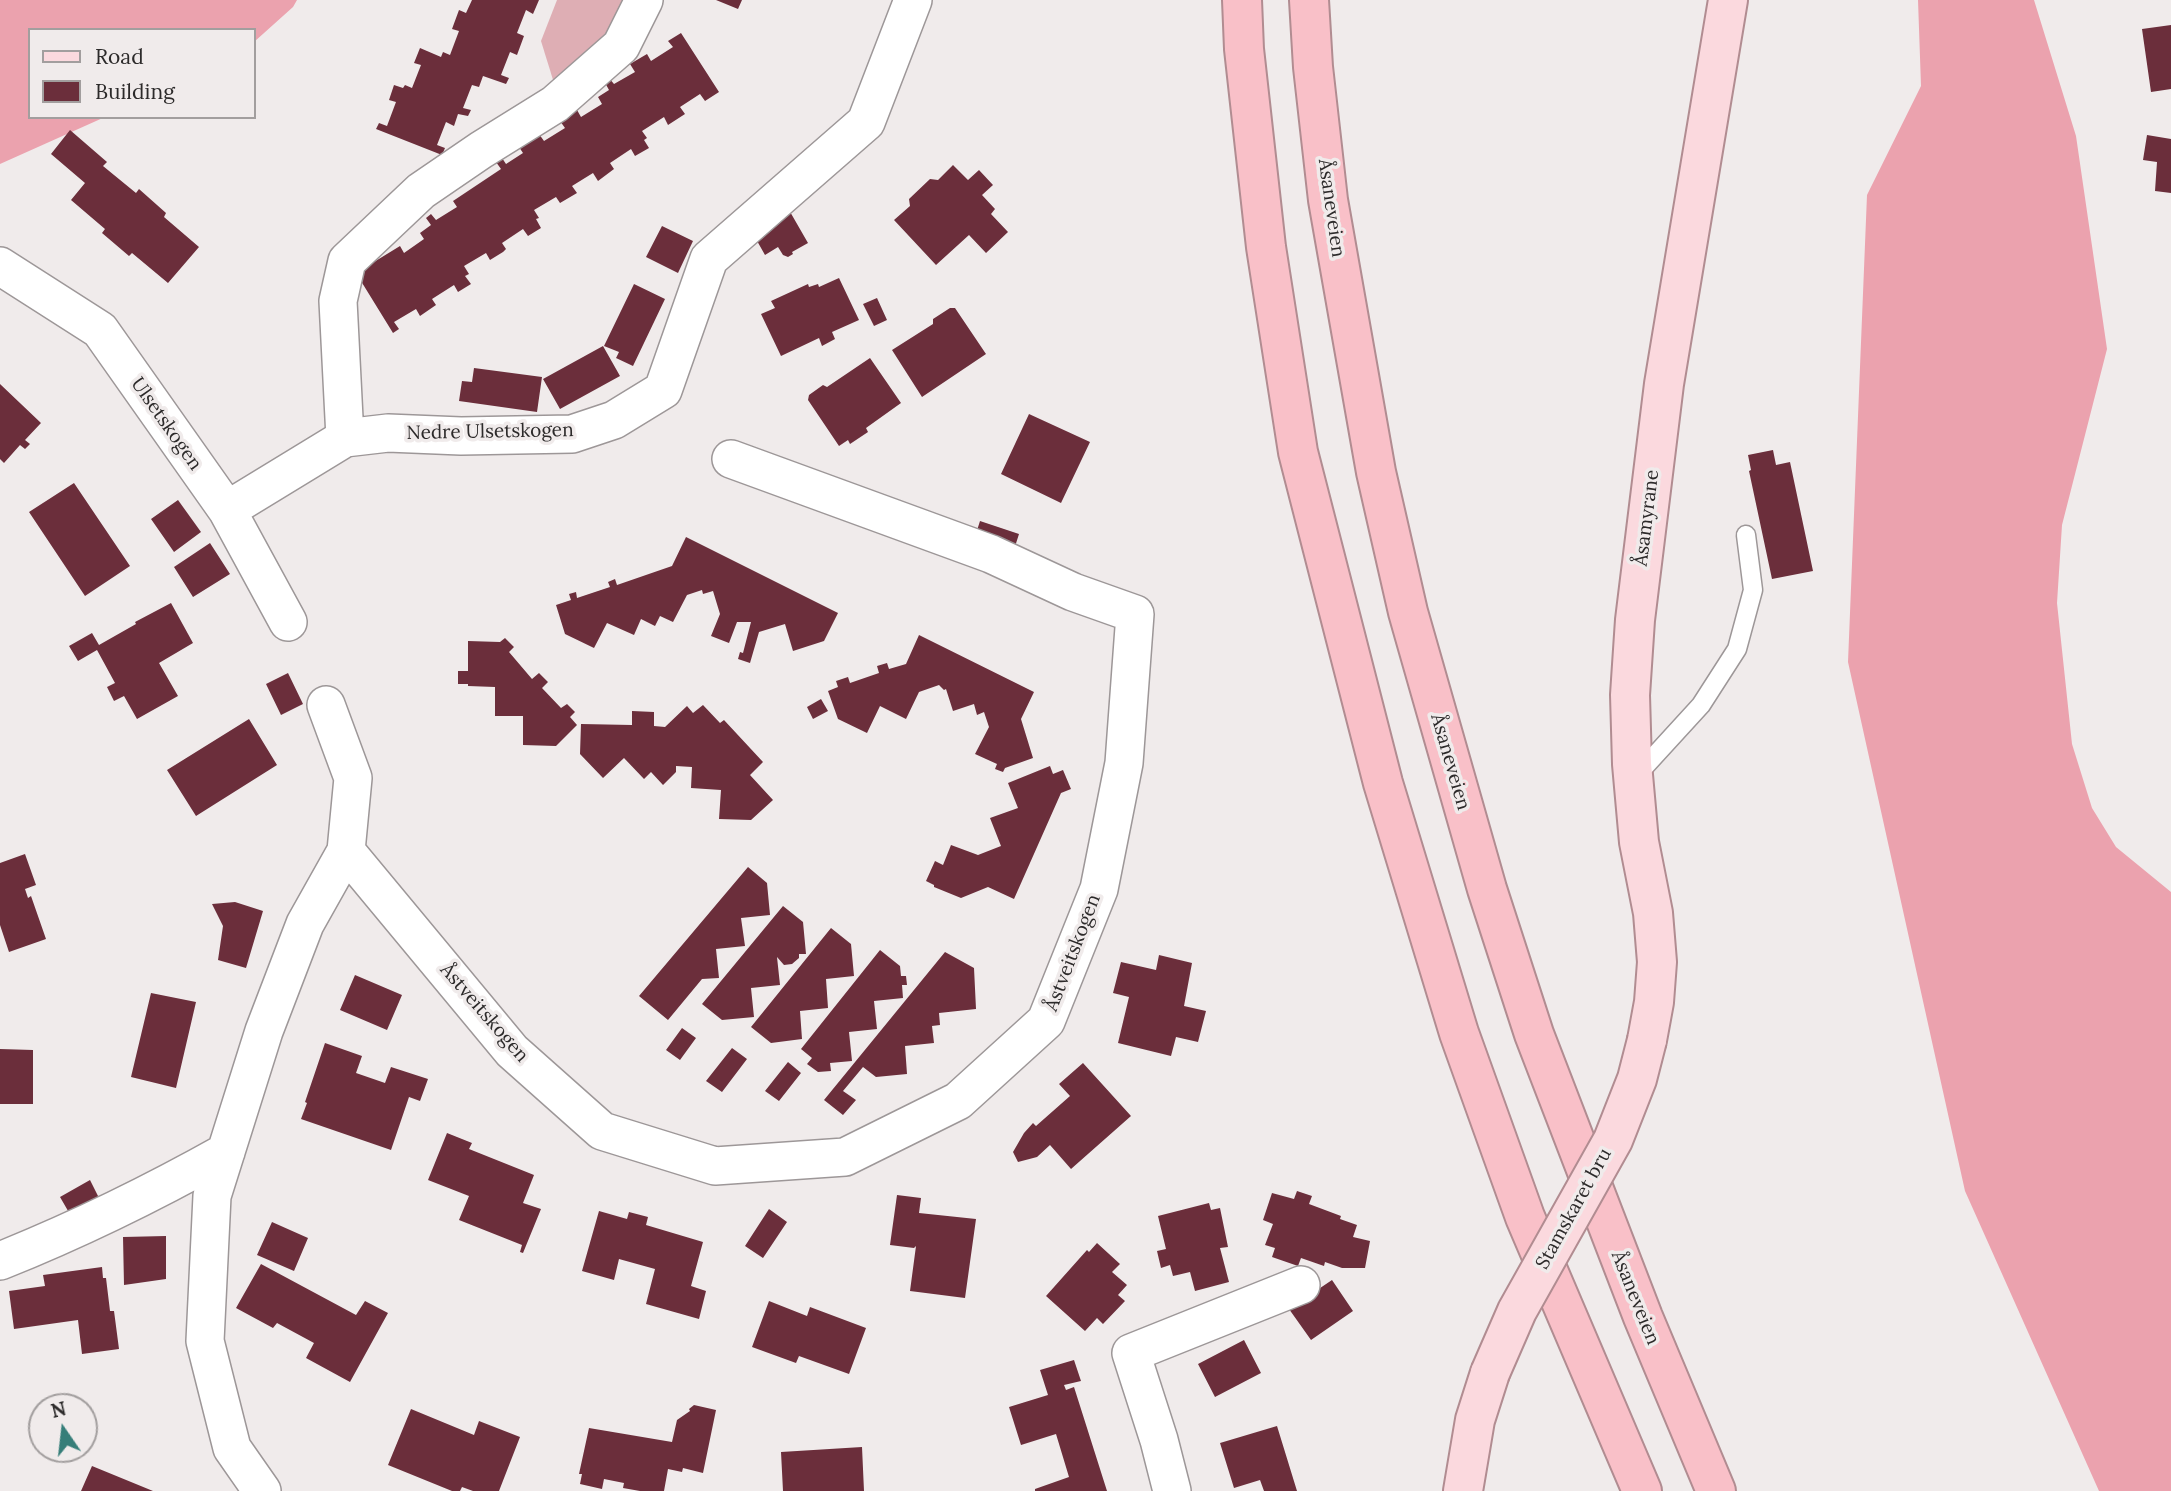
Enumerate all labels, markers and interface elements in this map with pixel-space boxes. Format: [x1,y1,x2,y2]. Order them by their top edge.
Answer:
legend [28,28,256,119]
text: Road [95,43,144,70]
text: Building [95,78,175,105]
street label: Åsaneveien [1313,157,1349,259]
street label: Ulsetskogen [126,373,206,475]
street label: Nedre Ulsetskogen [406,419,574,445]
street label: Åsamyrane [1630,468,1664,568]
street label: Åsaneveien [1425,711,1475,813]
street label: Åstveitskogen [1040,891,1106,1015]
street label: Åstveitskogen [435,959,533,1067]
street label: Stamskaret bru [1531,1144,1617,1274]
street label: Åsaneveien [1606,1248,1664,1348]
north arrow [28,1393,98,1463]
text: N [48,1396,68,1423]

